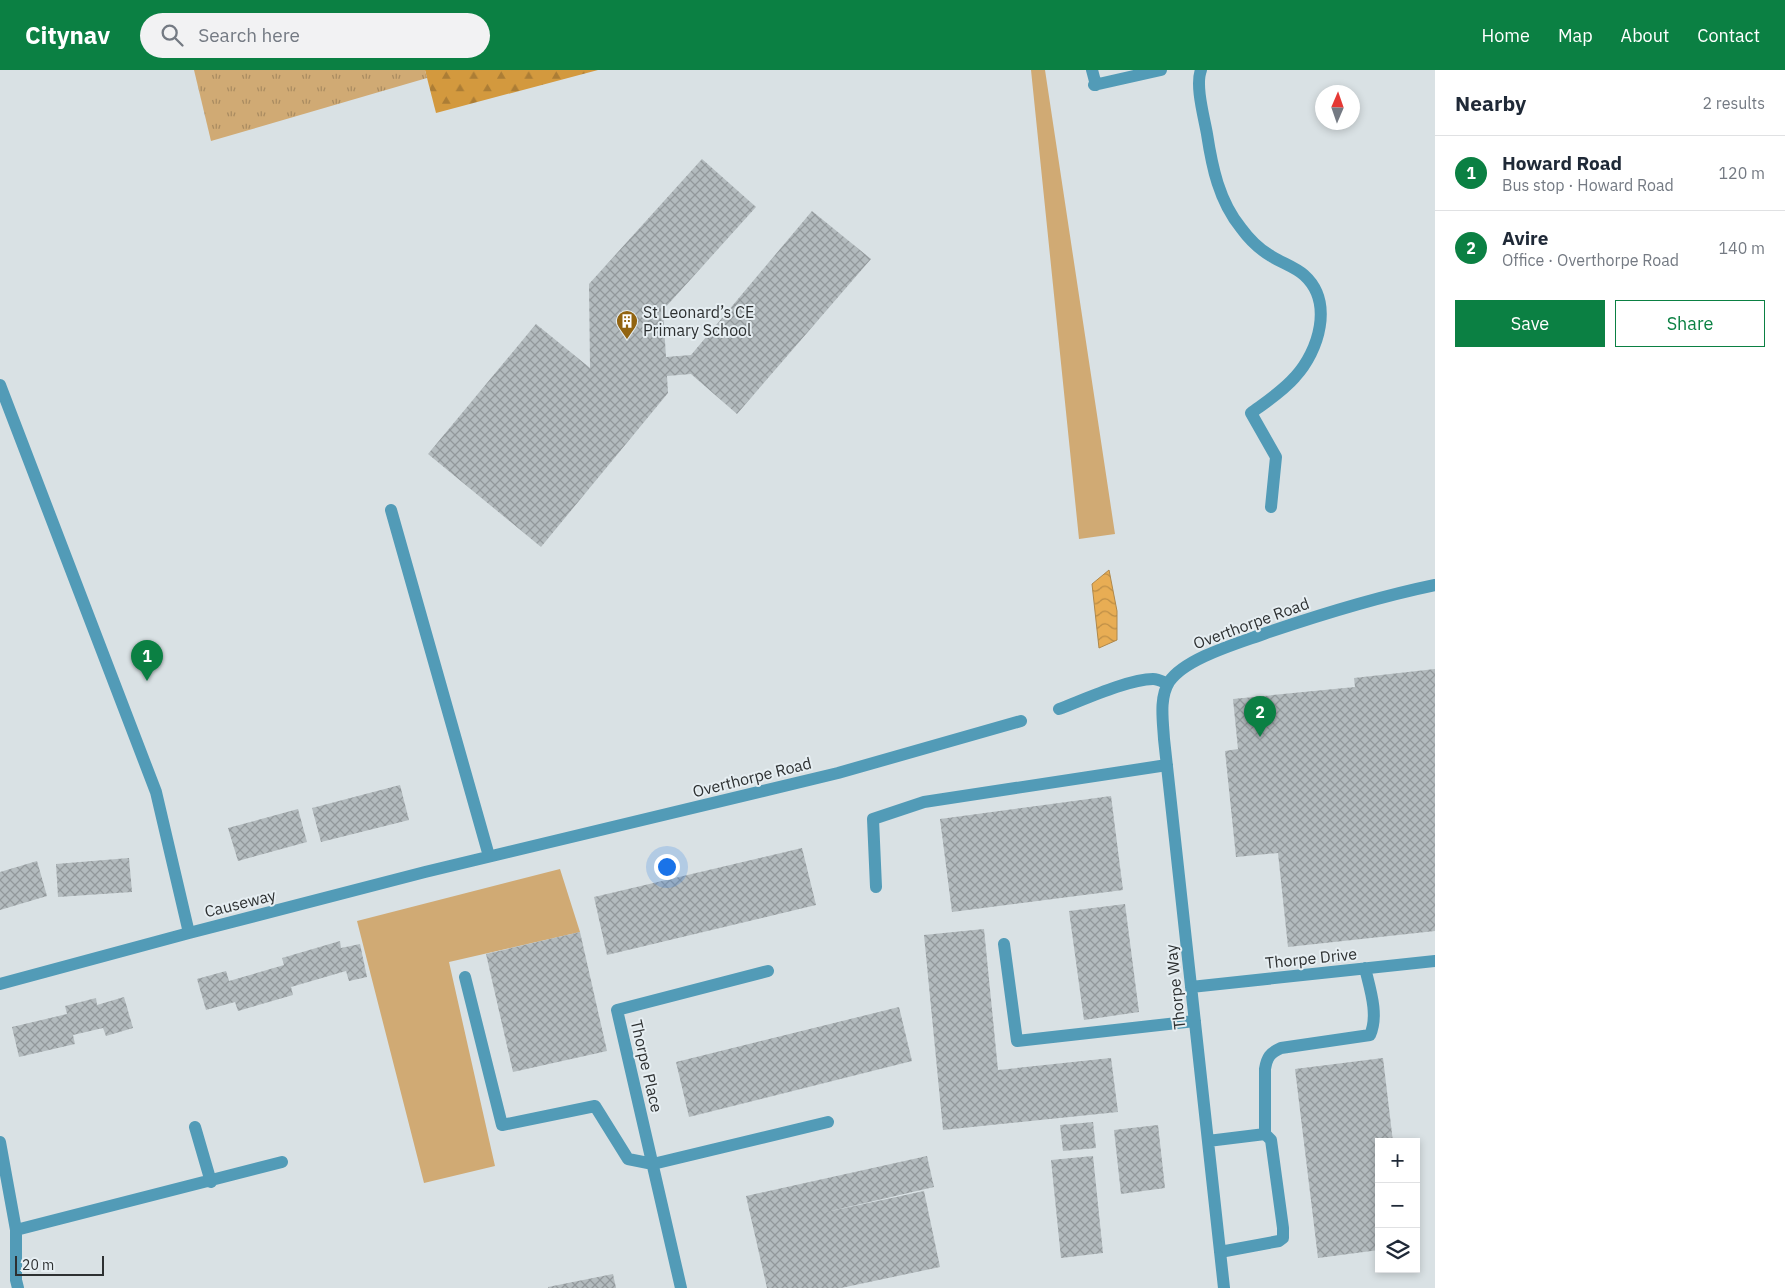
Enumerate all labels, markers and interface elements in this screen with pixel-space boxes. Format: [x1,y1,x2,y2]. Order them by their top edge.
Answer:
search box [140,13,490,58]
text: Citynav [25,19,110,51]
icon: search [158,21,186,49]
text: Search here [198,23,300,47]
text: Home [1482,24,1530,47]
text: Map [1558,24,1593,47]
text: About [1621,24,1669,47]
text: Contact [1697,24,1760,47]
north arrow [1315,85,1360,130]
text: Nearby [1455,89,1526,117]
text: 2 results [1702,93,1765,113]
text: Howard Road [1502,151,1622,175]
text: 1 [1466,163,1476,183]
text: 120 m [1718,163,1765,183]
text: Bus stop · Howard Road [1502,175,1674,195]
text: Avire [1502,226,1548,250]
text: 2 [1466,238,1476,258]
text: 140 m [1718,238,1765,258]
text: Office · Overthorpe Road [1502,250,1679,270]
button: Save [1455,300,1605,347]
button: Share [1615,300,1765,347]
place label: St Leonard’s CE Primary School [643,302,754,340]
building icon: St Leonard’s CE Primary School [615,309,639,340]
street label: Overthorpe Road [1190,593,1312,653]
pin: 1 [131,640,163,681]
pin: 2 [1244,696,1276,737]
street label: Overthorpe Road [690,753,814,801]
your location [654,854,680,880]
street label: Causeway [202,885,278,921]
street label: Thorpe Way [1161,943,1189,1031]
street label: Thorpe Drive [1264,943,1358,973]
street label: Thorpe Place [627,1018,667,1114]
map controls [1375,1138,1420,1273]
button: + [1375,1138,1420,1183]
button: − [1375,1183,1420,1228]
button: layers [1375,1228,1420,1273]
scale bar [15,1253,104,1276]
text: 20 m [22,1256,54,1274]

